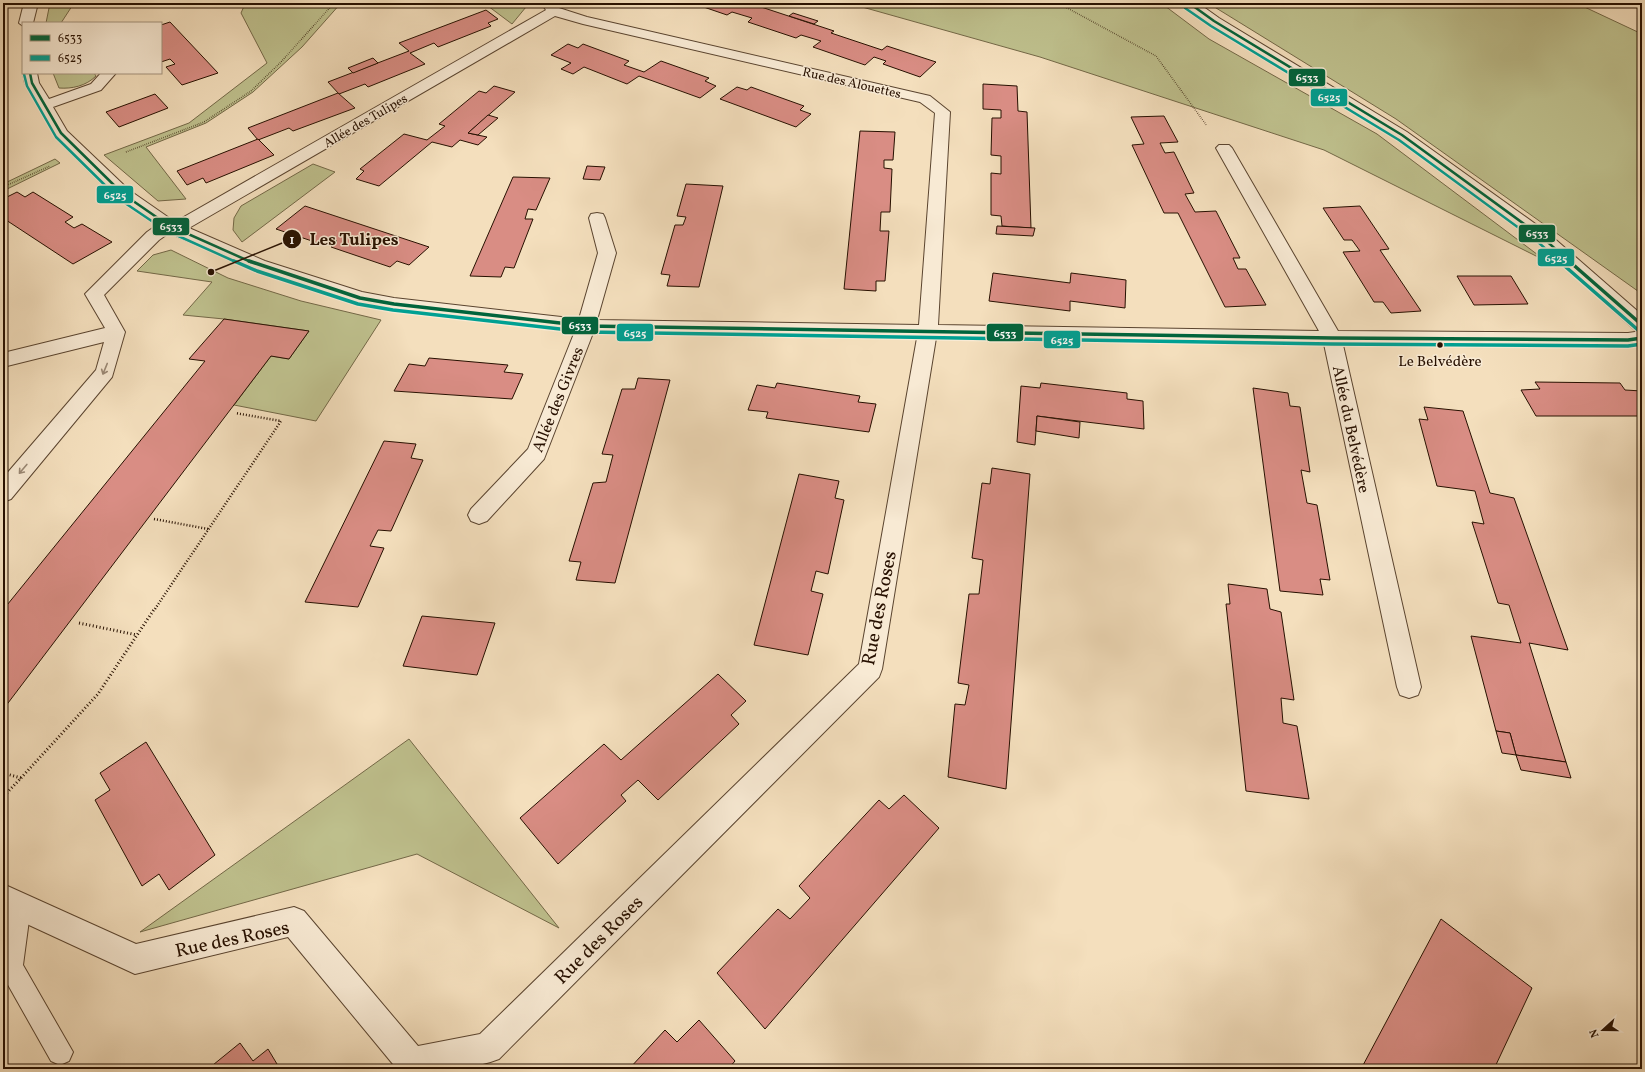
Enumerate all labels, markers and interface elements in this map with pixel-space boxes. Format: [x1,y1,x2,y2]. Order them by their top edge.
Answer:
legend [22,22,162,74]
text: 6533 [58,31,82,47]
text: 6525 [58,51,82,67]
street label: Rue des Alouettes [800,64,903,104]
line badge: 6533 [1288,68,1326,87]
text: 6533 [1296,71,1319,86]
line badge: 6525 [1310,88,1348,107]
street label: Allée des Tulipes [321,90,412,153]
text: 6525 [1318,91,1340,106]
line badge: 6525 [96,185,134,204]
text: 6525 [104,189,126,204]
line badge: 6533 [152,217,190,236]
text: 6533 [160,220,183,235]
line badge: 6533 [1518,224,1556,243]
callout: Les Tulipes [282,225,407,254]
text: 6533 [1526,227,1549,242]
text: Les Tulipes [309,229,399,252]
text: 1 [290,233,295,249]
line badge: 6525 [1537,248,1575,267]
text: 6525 [1545,252,1567,267]
line badge: 6533 [561,316,599,335]
text: 6533 [569,319,592,334]
line badge: 6525 [616,323,654,342]
line badge: 6533 [986,323,1024,342]
text: 6525 [624,327,646,342]
text: 6533 [994,327,1017,342]
line badge: 6525 [1043,330,1081,349]
text: 6525 [1051,334,1073,349]
marker: Le Belvédère [1435,340,1445,350]
street label: Allée des Givres [528,344,590,456]
place label: Le Belvédère [1398,352,1482,373]
one-way arrow [101,363,109,375]
street label: Allée du Belvédère [1326,364,1374,495]
one-way arrow [19,464,28,474]
street label: Rue des Roses [856,549,904,668]
street label: Rue des Roses [549,890,650,991]
street label: Rue des Roses [173,915,292,965]
north arrow [1583,1010,1623,1050]
text: N [1587,1027,1603,1039]

